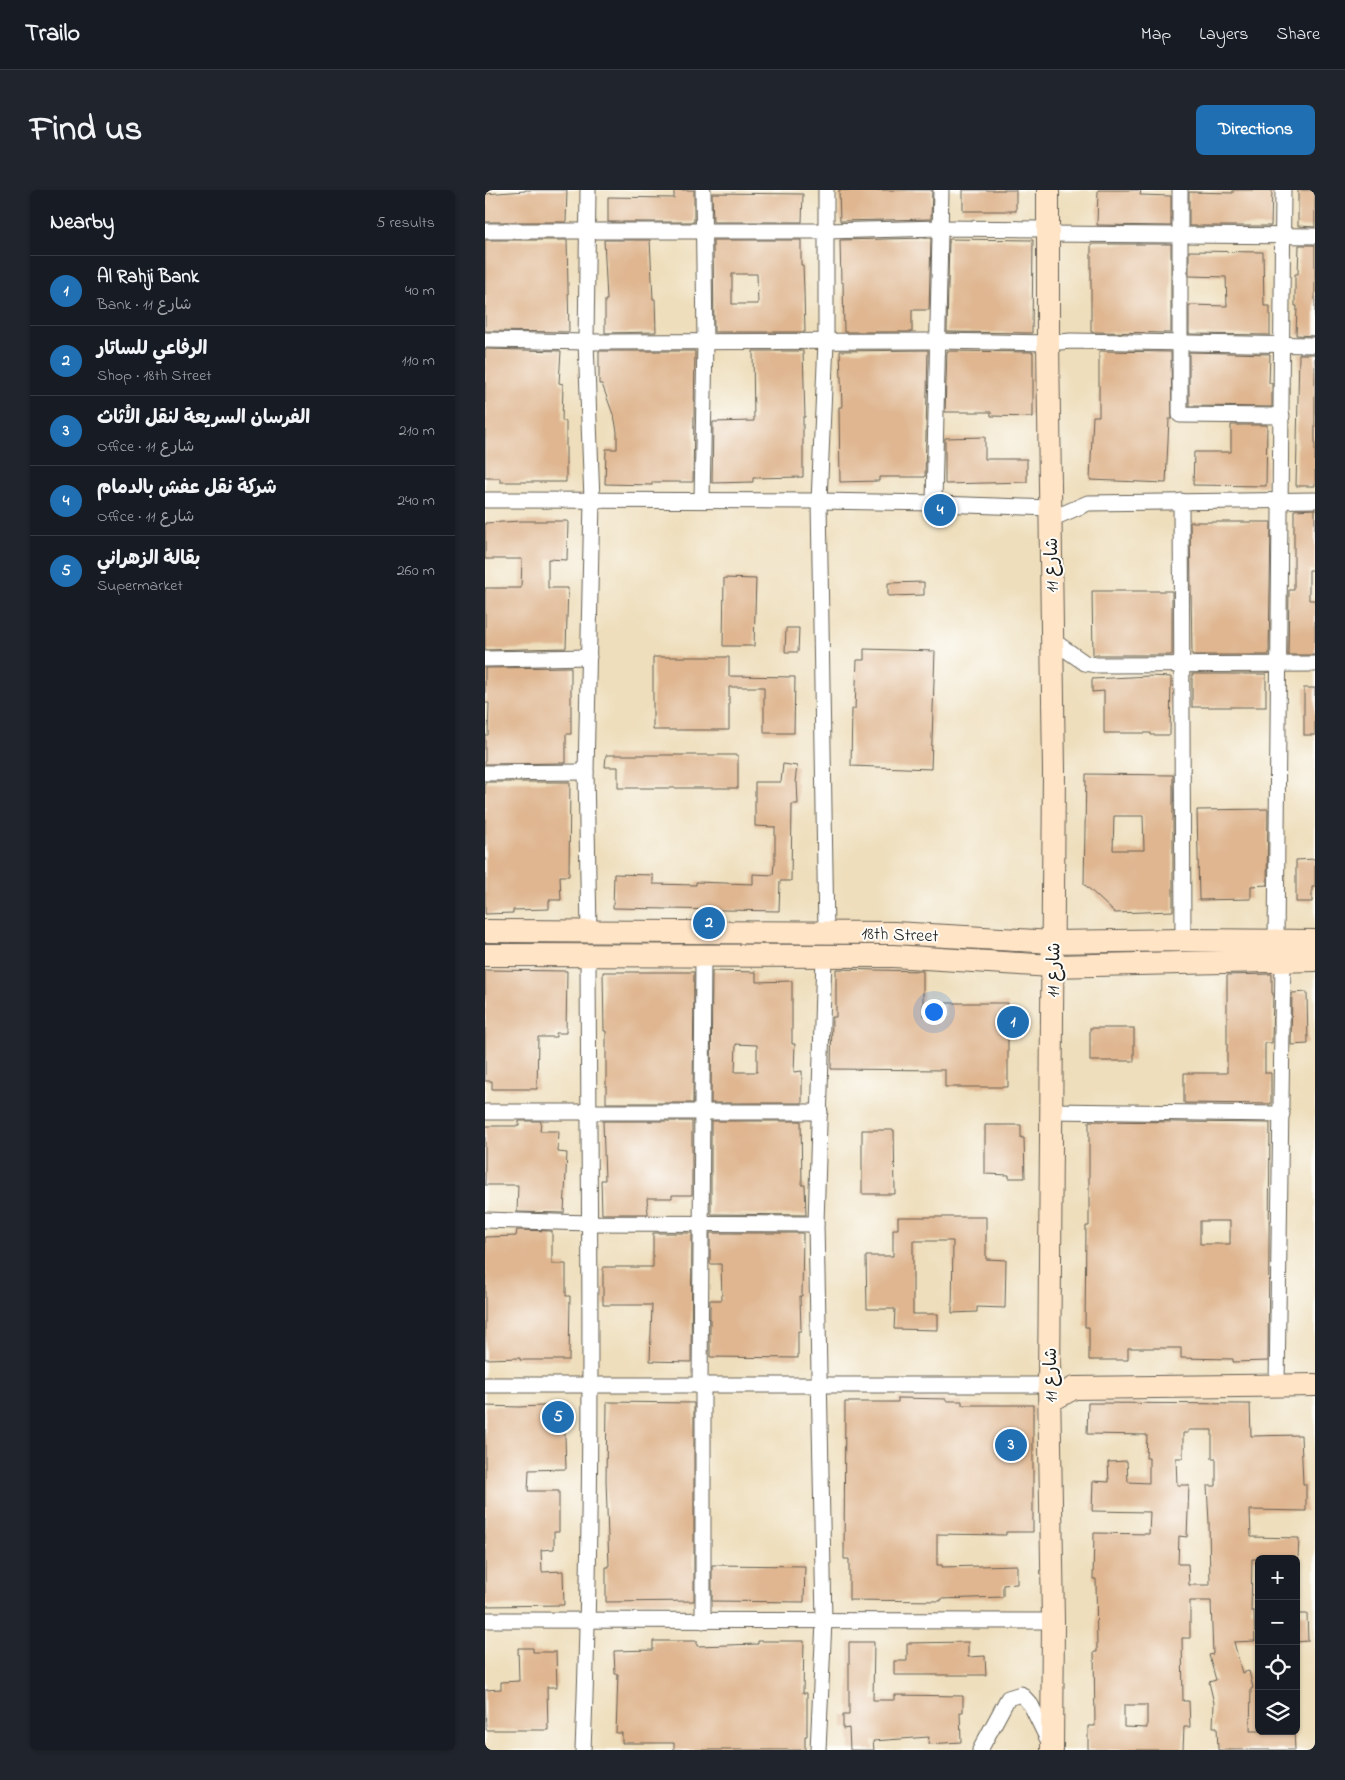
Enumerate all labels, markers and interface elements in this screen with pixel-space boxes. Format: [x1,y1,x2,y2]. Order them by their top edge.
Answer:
text: Trailo [25,17,80,52]
text: Map [1141,22,1171,48]
text: Layers [1199,22,1249,48]
text: Share [1277,22,1320,48]
text: Find us [30,105,142,156]
button: Directions [1196,105,1315,155]
text: Nearby [50,208,114,238]
text: 5 results [376,211,435,235]
text: Al Rahji Bank [97,264,199,291]
text: 1 [63,279,69,303]
text: 40 m [405,279,435,303]
text: Bank · شارع 11 [97,293,192,317]
text: الرفاعي للساتار [97,336,208,363]
text: 2 [62,349,70,373]
text: 110 m [401,349,435,373]
text: Shop · 18th Street [97,364,212,388]
text: الفرسان السريعة لنقل الأثاث [97,405,310,432]
text: 3 [63,419,69,443]
text: 210 m [399,419,435,443]
text: Office · شارع 11 [97,435,194,459]
text: شركة نقل عفش بالدمام [97,475,277,502]
text: 4 [63,489,69,513]
text: 240 m [397,489,435,513]
pin: 4 [924,491,956,529]
text: Office · شارع 11 [97,505,194,529]
street label: شارع 11 [1040,538,1066,592]
text: بقالة الزهراني [97,546,200,573]
text: 5 [61,559,71,583]
text: 260 m [397,559,435,583]
text: Supermarket [97,574,183,598]
pin: 2 [693,904,725,942]
street label: 18th Street [861,922,939,950]
street label: شارع 11 [1042,942,1068,998]
your location [921,999,947,1025]
pin: 1 [997,1003,1029,1041]
street label: شارع 11 [1039,1348,1065,1402]
pin: 5 [542,1398,574,1436]
pin: 3 [995,1426,1027,1464]
map controls [1255,1555,1300,1735]
button: + [1255,1555,1300,1600]
button: − [1255,1600,1300,1645]
button: locate [1255,1645,1300,1690]
button: layers [1255,1690,1300,1735]

